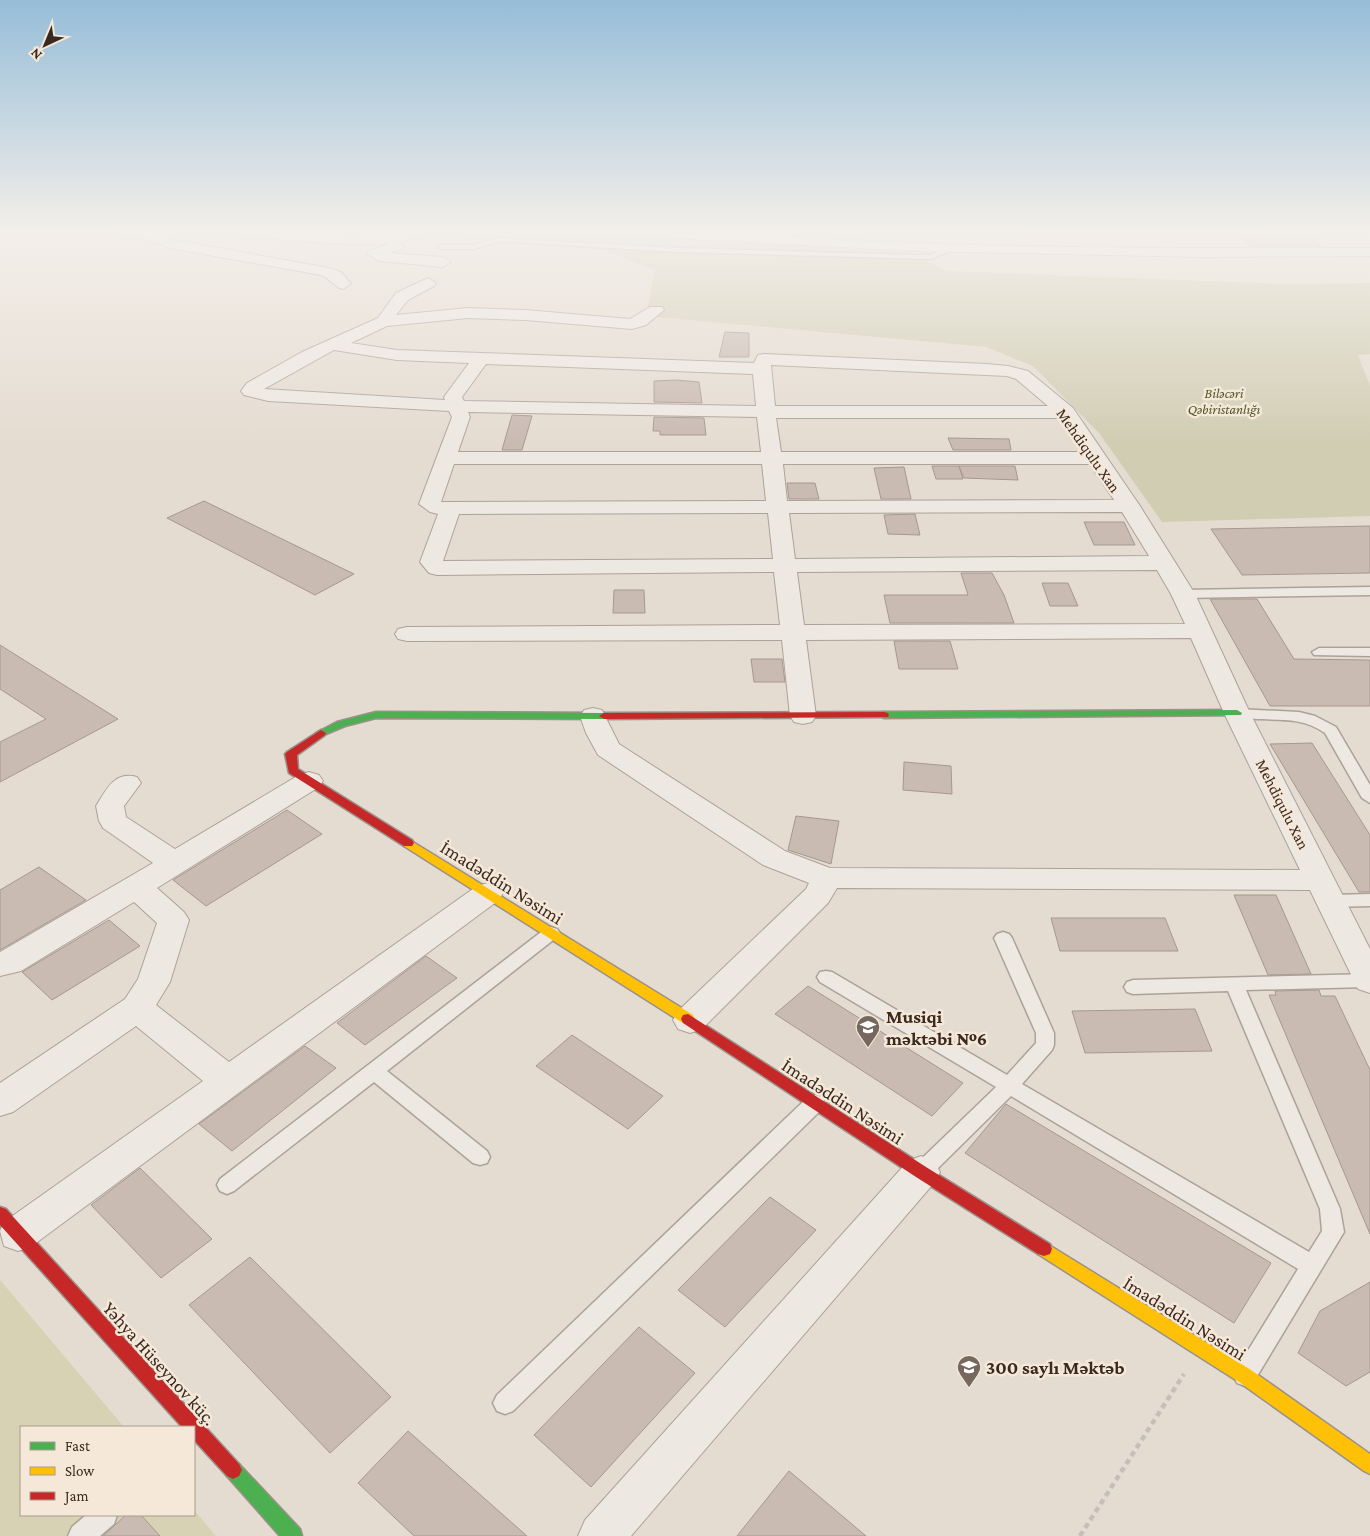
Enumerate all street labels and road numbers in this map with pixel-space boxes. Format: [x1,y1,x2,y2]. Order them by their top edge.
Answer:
street label: Mehdiqulu Xan [1052,405,1124,497]
street label: Mehdiqulu Xan [1252,756,1313,853]
street label: İmadəddin Nəsimi [437,836,567,929]
street label: İmadəddin Nəsimi [778,1054,907,1148]
street label: İmadəddin Nəsimi [1120,1272,1250,1365]
street label: Yəhya Hüseynov küç. [99,1297,221,1429]

